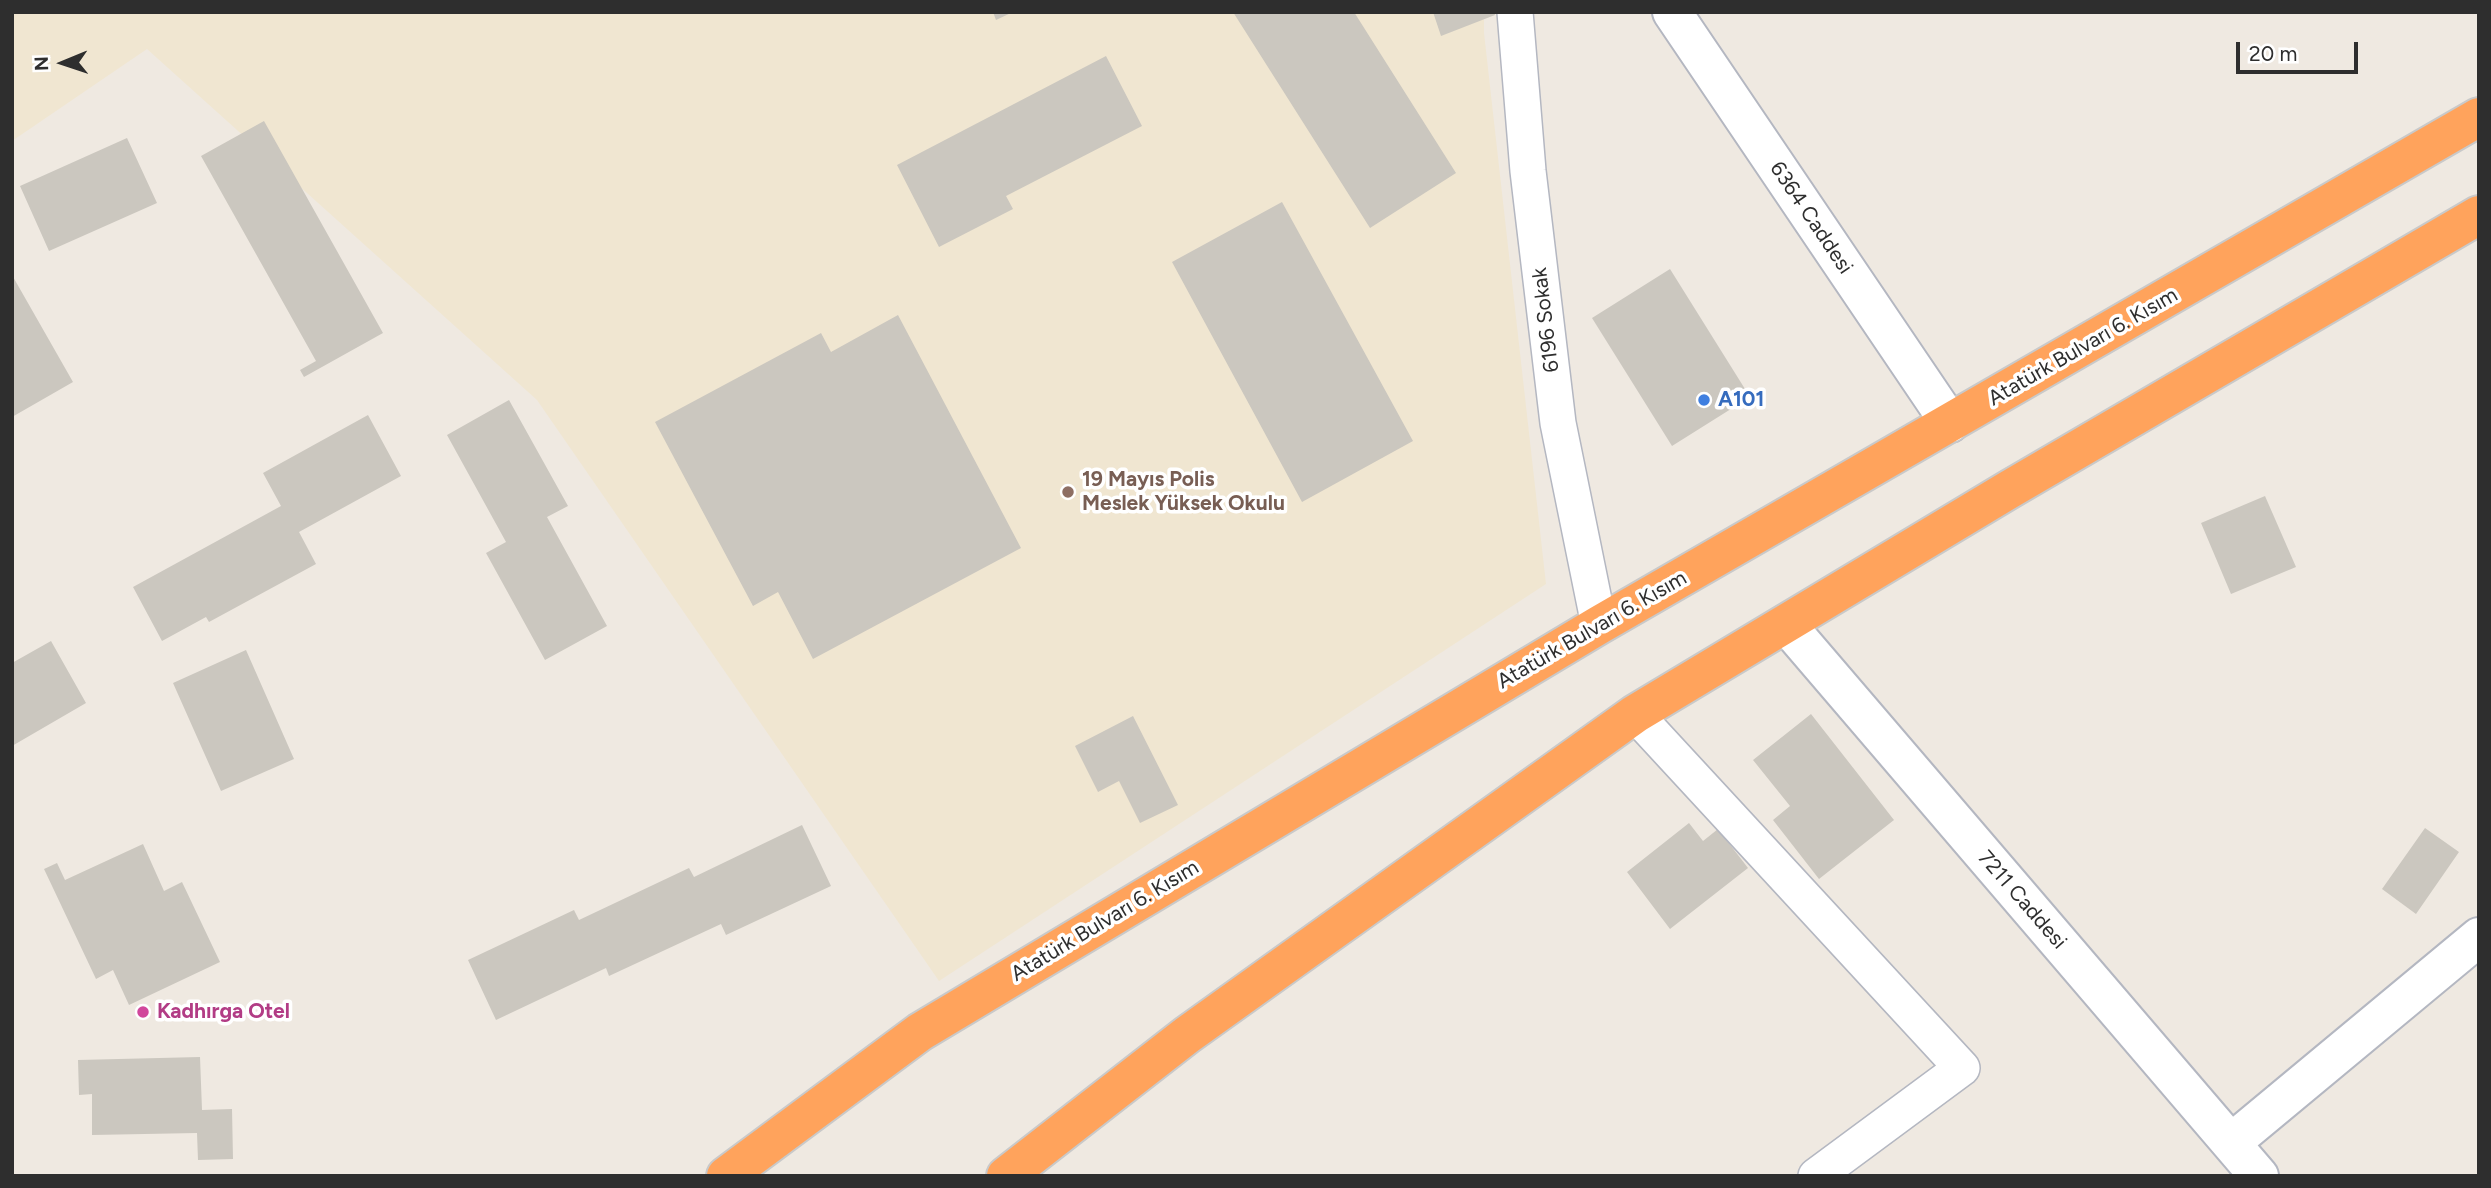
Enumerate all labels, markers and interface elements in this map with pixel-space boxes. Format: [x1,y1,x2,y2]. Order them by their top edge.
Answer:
north arrow [28,28,98,98]
scale bar [2239,28,2362,72]
text: 20 m [2249,41,2297,66]
text: N [30,56,53,71]
street label: 6364 Caddesi [1764,157,1858,279]
street label: 6196 Sokak [1527,266,1565,374]
street label: Atatürk Bulvarı 6. Kısım [1984,283,2182,411]
place label: A101 [1718,387,1764,413]
marker: A101 [1696,392,1712,408]
place label: 19 Mayıs Polis Meslek Yüksek Okulu [1082,467,1285,517]
marker: 19 Mayıs Polis Meslek Yüksek Okulu [1060,484,1076,500]
street label: Atatürk Bulvarı 6. Kısım [1493,566,1691,694]
street label: 7211 Caddesi [1972,846,2072,954]
street label: Atatürk Bulvarı 6. Kısım [1007,855,1203,987]
place label: Kadhırga Otel [157,999,290,1025]
marker: Kadhırga Otel [135,1004,151,1020]

